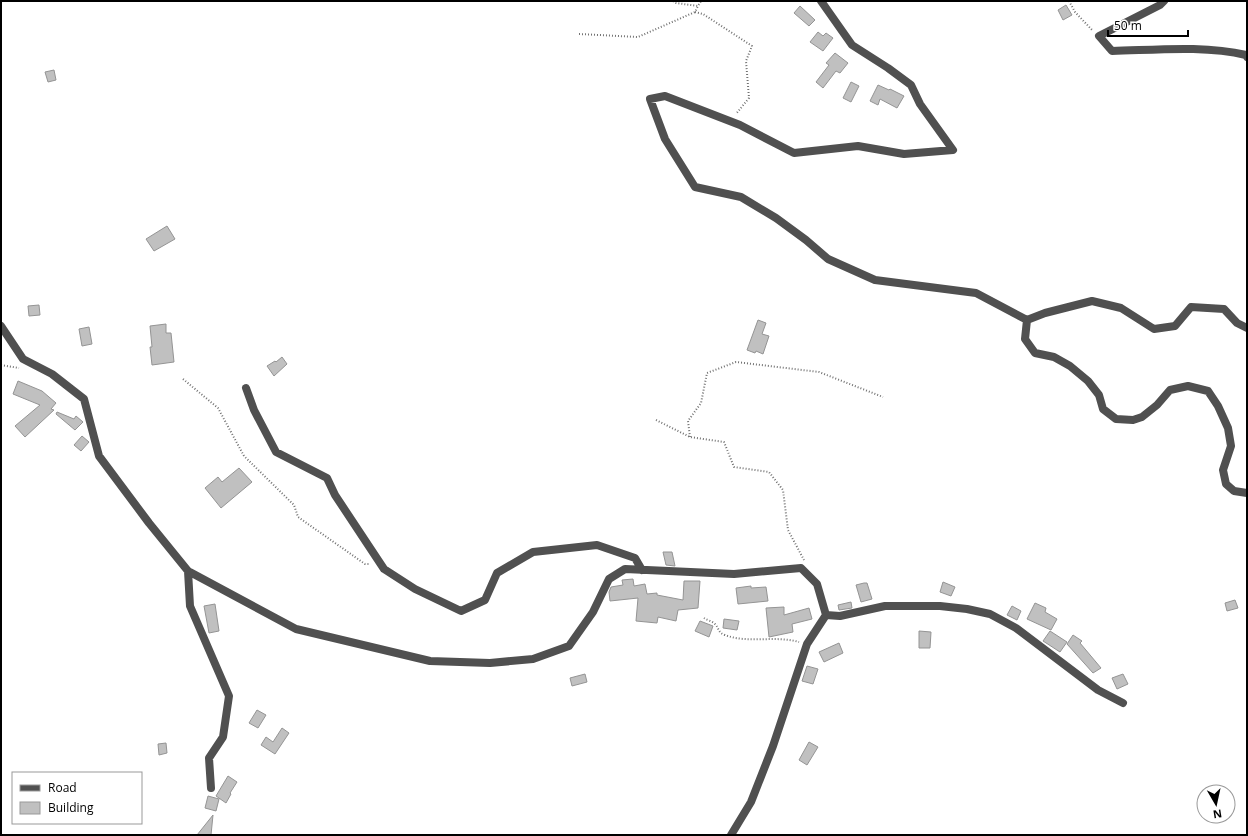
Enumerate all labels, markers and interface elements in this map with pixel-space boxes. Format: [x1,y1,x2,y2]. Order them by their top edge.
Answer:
scale bar [1108,12,1188,38]
text: 50 m [1114,17,1142,34]
legend [12,772,142,824]
text: Road [48,779,77,796]
north arrow [1196,784,1236,824]
text: Building [48,799,94,816]
text: N [1212,806,1223,822]

